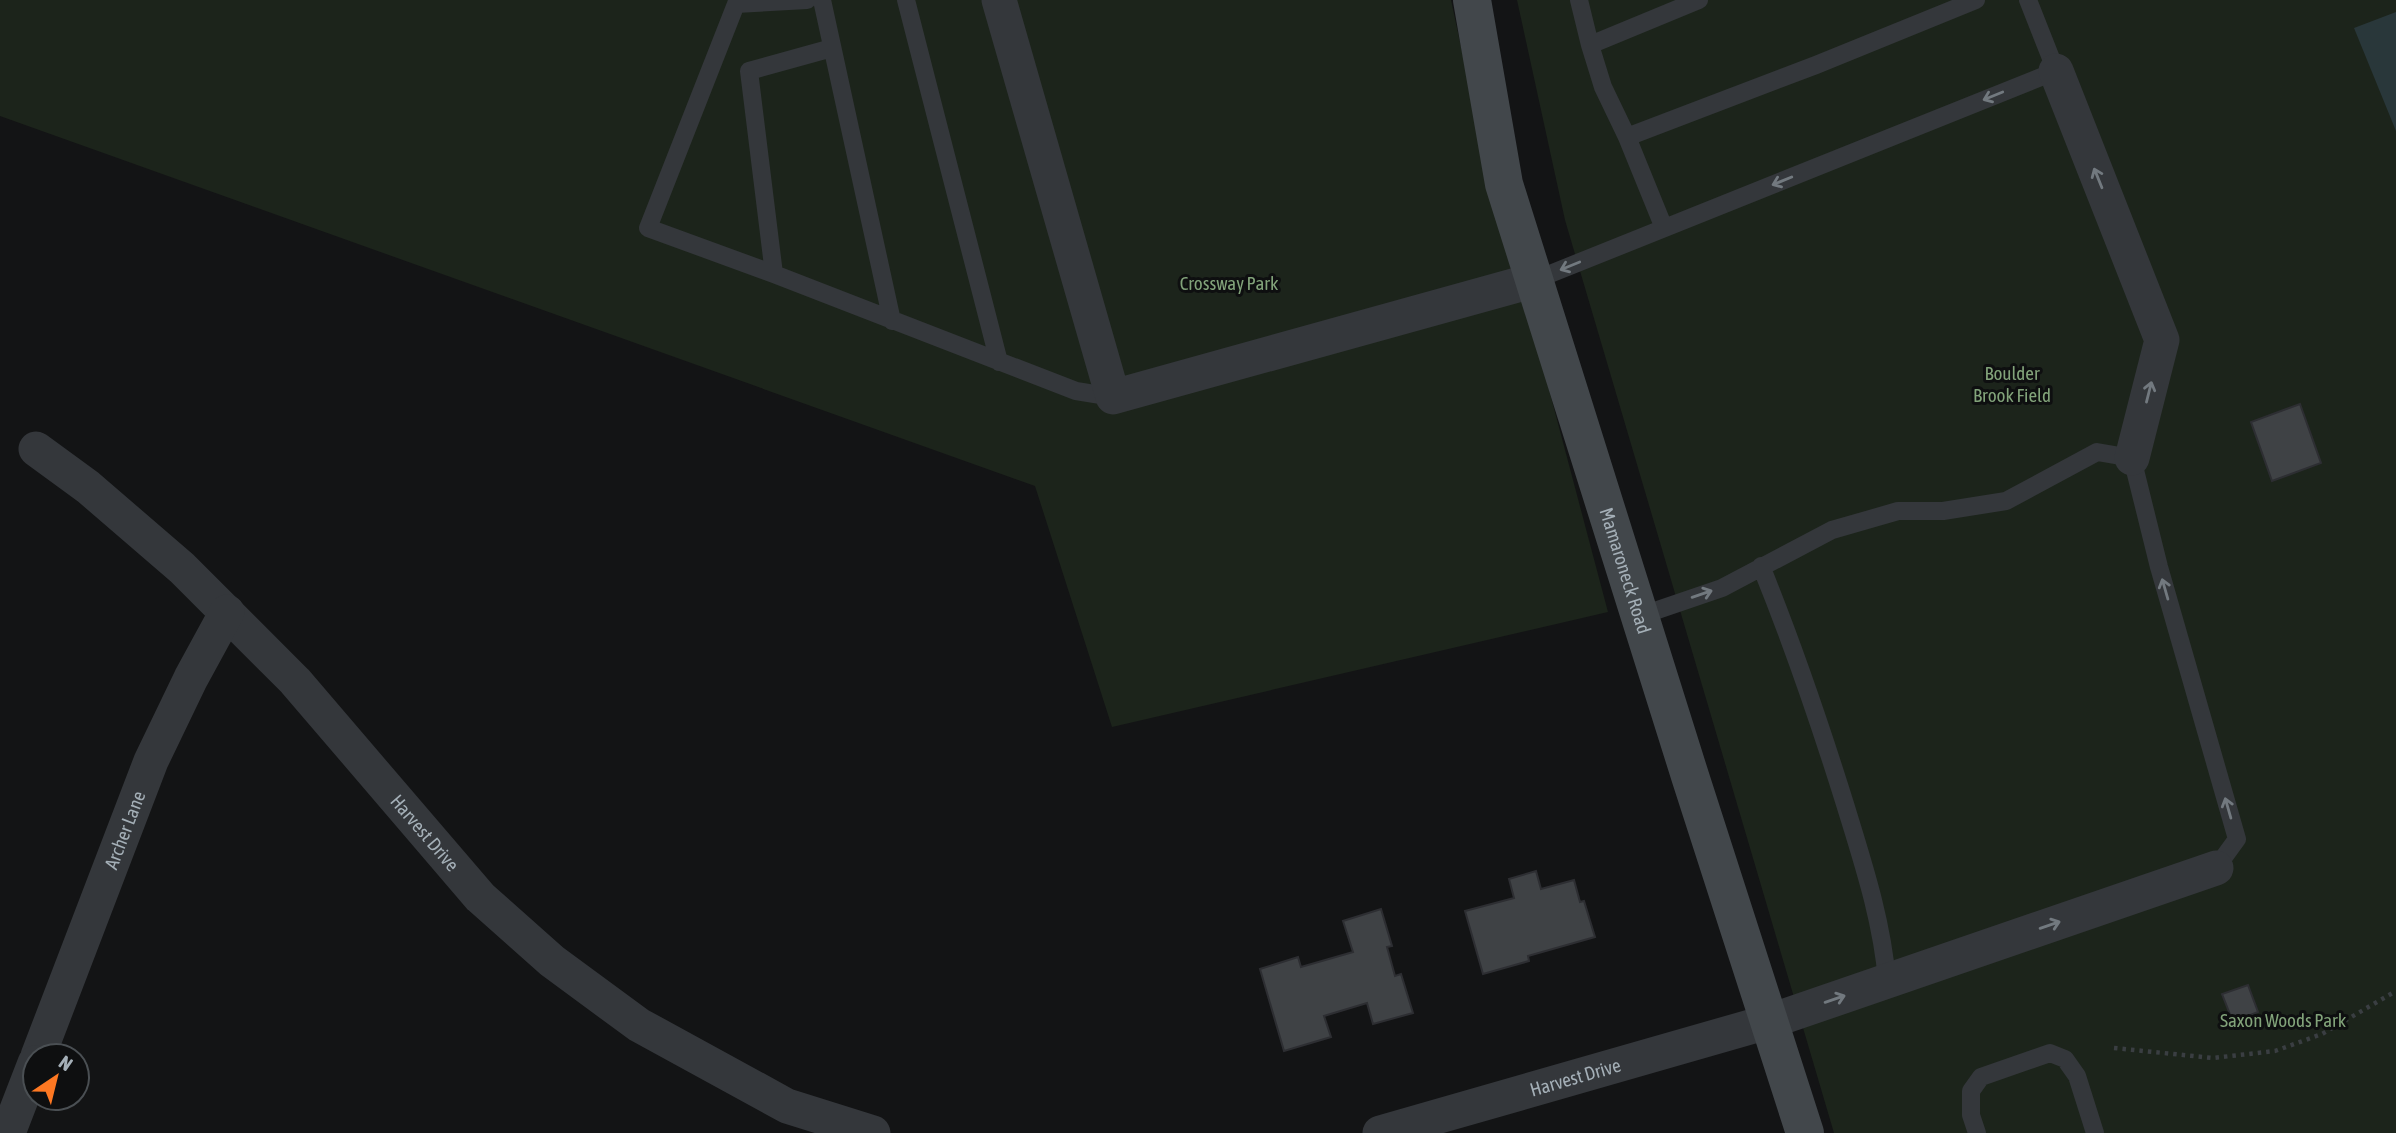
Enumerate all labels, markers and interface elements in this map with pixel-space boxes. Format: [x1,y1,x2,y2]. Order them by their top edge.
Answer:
one-way arrow [1982,91,2004,104]
one-way arrow [2090,168,2103,189]
one-way arrow [1771,175,1793,188]
one-way arrow [1560,260,1582,273]
park label: Crossway Park [1180,272,1279,294]
park label: Boulder Brook Field [1973,362,2051,406]
one-way arrow [2143,381,2156,404]
street label: Mamaroneck Road [1595,505,1656,636]
one-way arrow [2158,578,2171,600]
one-way arrow [1691,587,1713,600]
street label: Archer Lane [100,788,150,872]
street label: Harvest Drive [386,790,464,875]
one-way arrow [2221,797,2234,819]
one-way arrow [2039,918,2061,930]
one-way arrow [1824,992,1846,1004]
park label: Saxon Woods Park [2220,1009,2347,1031]
north arrow [21,1042,91,1112]
text: N [55,1051,77,1075]
street label: Harvest Drive [1527,1054,1623,1101]

